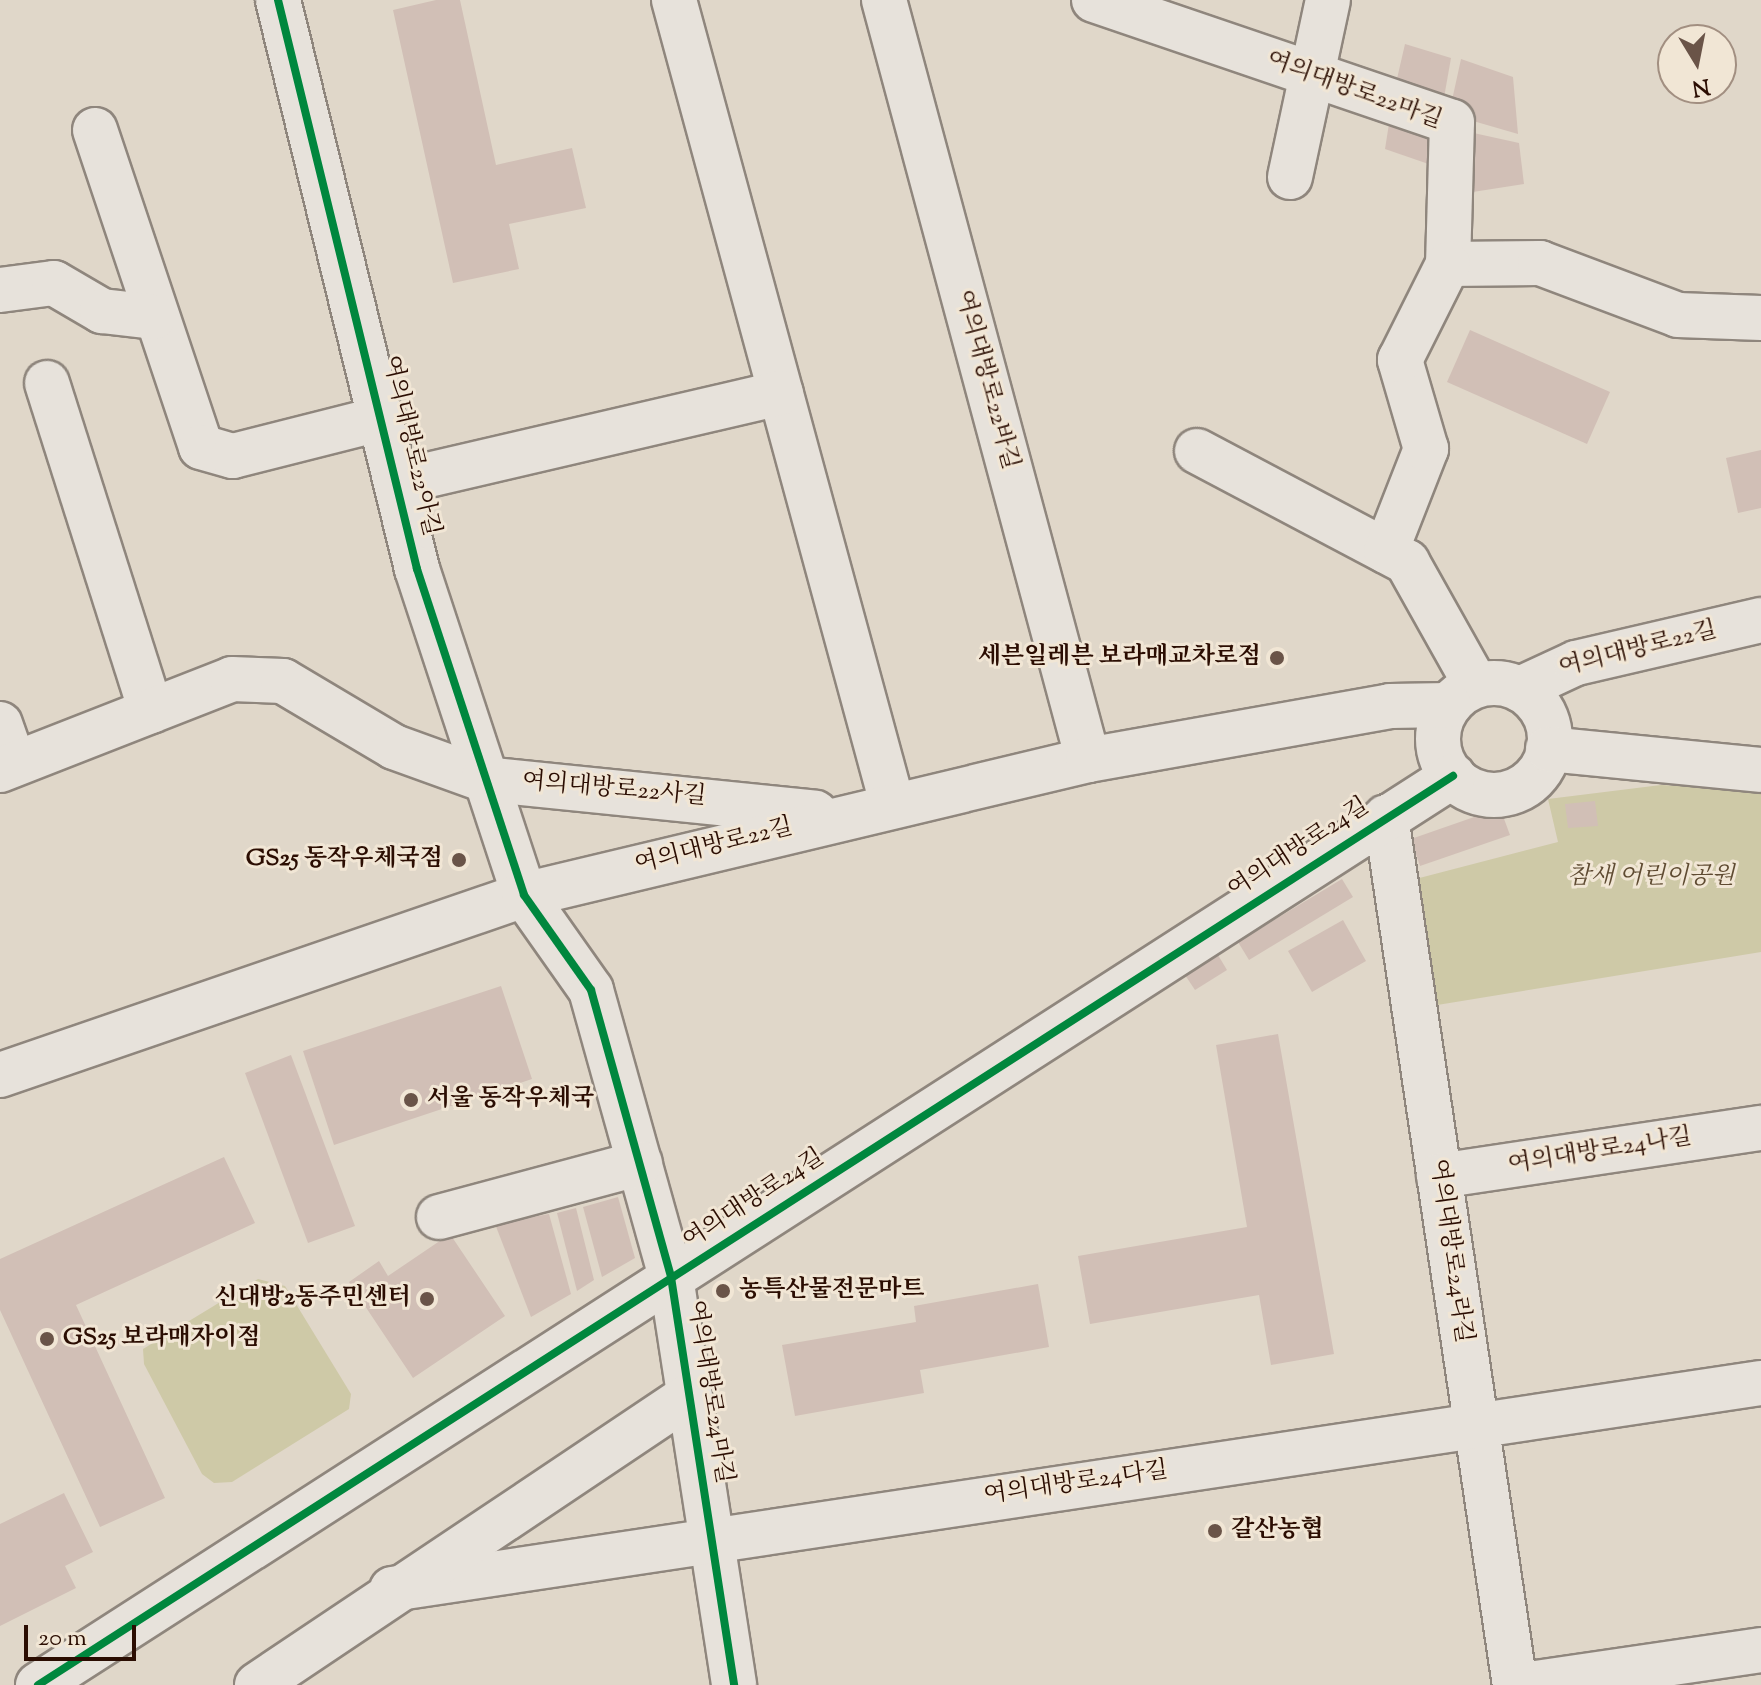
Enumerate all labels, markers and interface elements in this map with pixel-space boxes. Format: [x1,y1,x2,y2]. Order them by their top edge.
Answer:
north arrow [1657,24,1737,104]
street label: 여의대방로22마길 [1262,46,1446,136]
text: N [1689,68,1712,103]
street label: 여의대방로22바길 [948,287,1024,473]
street label: 여의대방로22아길 [375,353,445,539]
street label: 여의대방로22길 [1556,616,1720,684]
place label: 세븐일레븐 보라매교차로점 [978,644,1261,672]
marker: 세븐일레븐 보라매교차로점 [1268,649,1286,667]
street label: 여의대방로22사길 [521,768,707,812]
street label: 여의대방로24길 [1223,793,1375,905]
street label: 여의대방로22길 [632,813,796,881]
place label: GS25 동작우체국점 [246,846,443,874]
marker: GS25 동작우체국점 [450,851,468,869]
park label: 참새 어린이공원 [1567,864,1735,892]
place label: 서울 동작우체국 [427,1086,594,1114]
marker: 서울 동작우체국 [402,1091,420,1109]
street label: 여의대방로24나길 [1506,1123,1694,1181]
street label: 여의대방로24길 [678,1144,830,1256]
street label: 여의대방로24라길 [1423,1157,1477,1345]
place label: 농특산물전문마트 [739,1277,924,1305]
marker: 농특산물전문마트 [714,1282,732,1300]
place label: 신대방2동주민센터 [214,1285,411,1313]
marker: 신대방2동주민센터 [418,1290,436,1308]
street label: 여의대방로24마길 [680,1298,738,1486]
place label: GS25 보라매자이점 [63,1325,260,1353]
marker: GS25 보라매자이점 [38,1330,56,1348]
street label: 여의대방로24다길 [982,1457,1170,1511]
place label: 갈산농협 [1231,1517,1324,1545]
marker: 갈산농협 [1206,1522,1224,1540]
scale bar [28,1609,140,1659]
text: 20 m [38,1622,87,1656]

